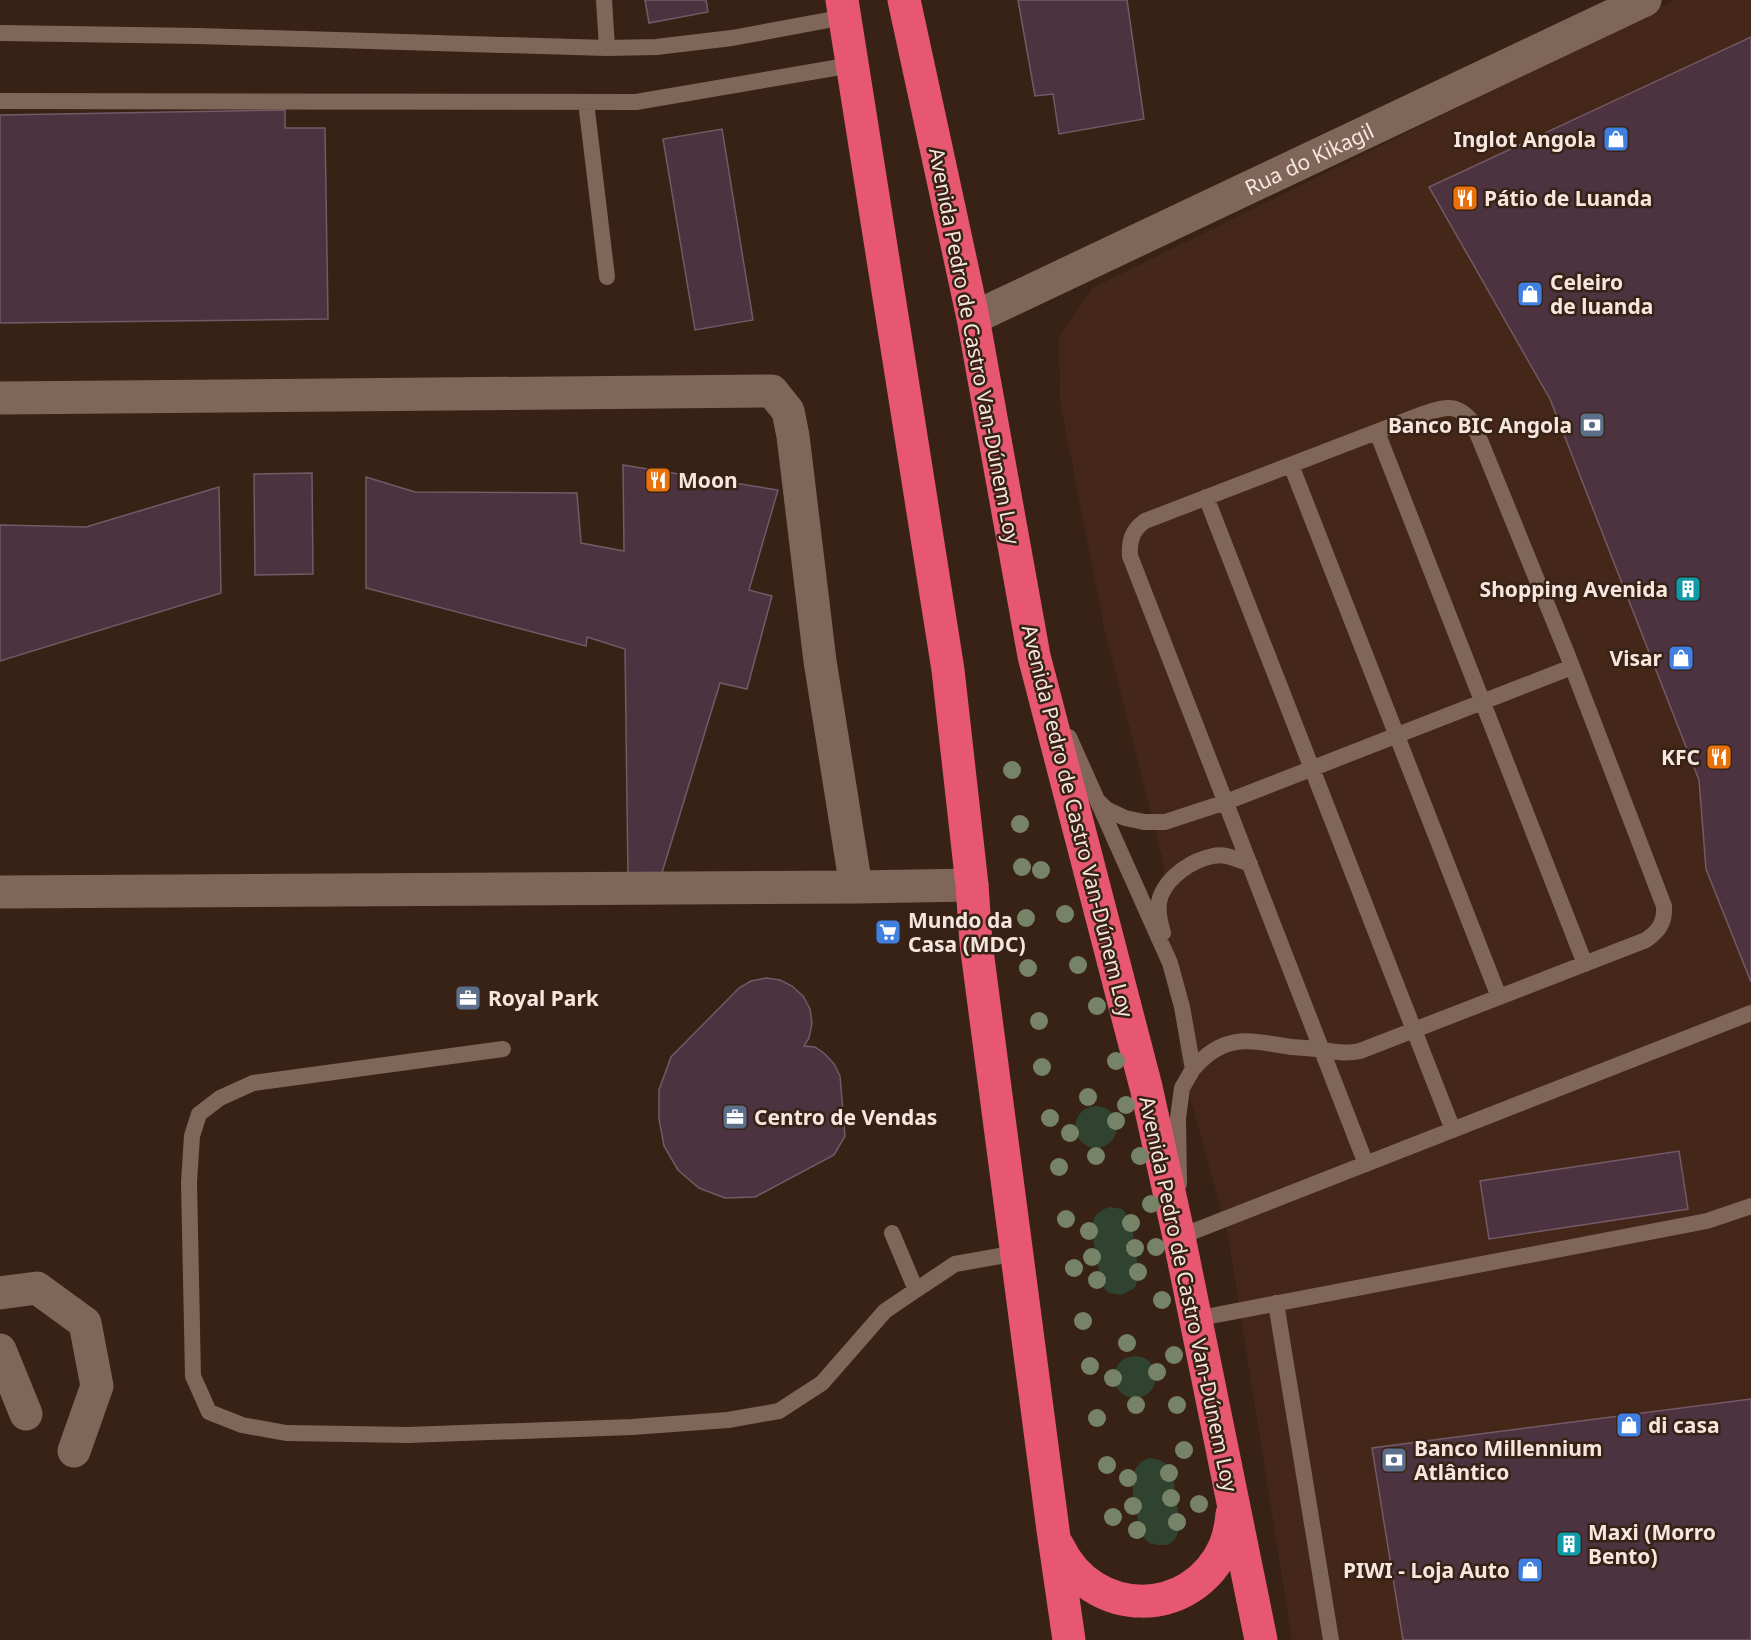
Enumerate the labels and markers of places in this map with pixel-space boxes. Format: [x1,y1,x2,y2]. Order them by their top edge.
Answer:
shop icon: Inglot Angola [1601,124,1631,154]
place label: Inglot Angola [1454,125,1596,153]
restaurant icon: Pátio de Luanda [1450,183,1480,213]
place label: Pátio de Luanda [1484,184,1652,212]
place label: Celeiro de luanda [1550,268,1653,320]
shop icon: Celeiro de luanda [1515,279,1545,309]
bank icon: Banco BIC Angola [1577,410,1607,440]
place label: Banco BIC Angola [1388,411,1572,439]
restaurant icon: Moon [643,465,673,495]
place label: Moon [678,466,738,494]
building icon: Shopping Avenida [1673,574,1703,604]
place label: Shopping Avenida [1480,575,1668,603]
shop icon: Visar [1666,643,1696,673]
place label: Visar [1610,644,1663,672]
restaurant icon: KFC [1704,742,1734,772]
place label: KFC [1661,743,1700,771]
place label: Mundo da Casa (MDC) [908,906,1026,958]
supermarket icon: Mundo da Casa (MDC) [873,917,903,947]
office icon: Royal Park [453,983,483,1013]
place label: Royal Park [488,984,600,1012]
office icon: Centro de Vendas [720,1102,750,1132]
place label: Centro de Vendas [754,1103,937,1131]
shop icon: di casa [1614,1410,1644,1440]
place label: di casa [1648,1411,1720,1439]
place label: Banco Millennium Atlântico [1414,1434,1602,1486]
bank icon: Banco Millennium Atlântico [1379,1445,1409,1475]
place label: Maxi (Morro Bento) [1588,1518,1716,1570]
building icon: Maxi (Morro Bento) [1554,1529,1584,1559]
shop icon: PIWI - Loja Auto [1515,1555,1545,1585]
place label: PIWI - Loja Auto [1343,1556,1510,1584]

